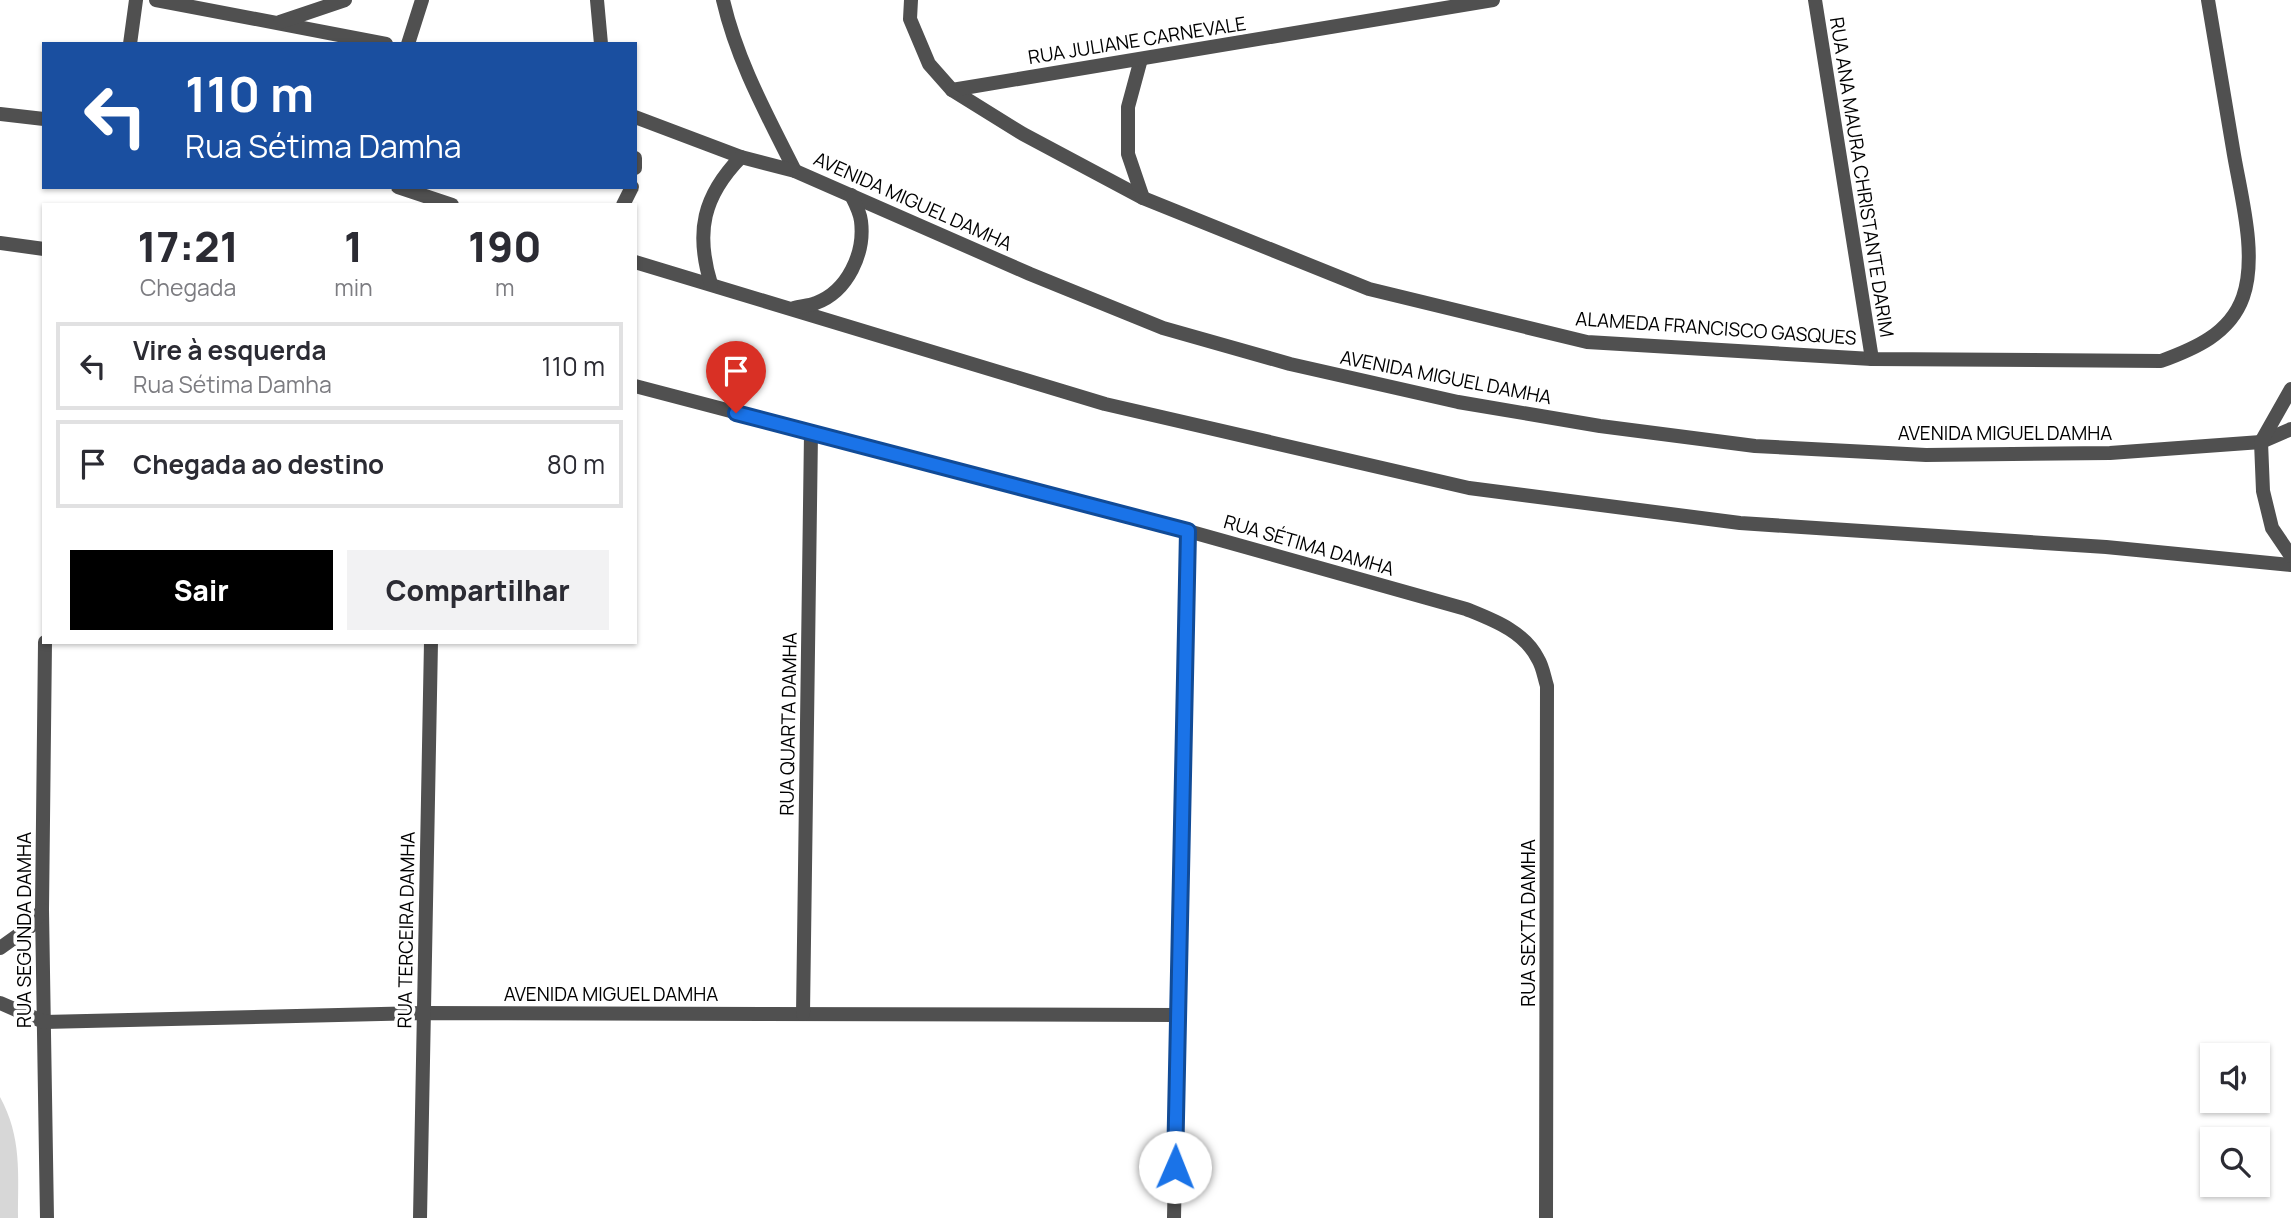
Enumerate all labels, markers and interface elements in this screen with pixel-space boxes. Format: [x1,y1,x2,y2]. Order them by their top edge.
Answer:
street label: RUA JULIANE CARNEVALE [1026,10,1248,70]
street label: RUA ANA MAURA CHRISTANTE DARIM [1824,15,1900,339]
text: 110 m [185,60,314,127]
icon: left [70,70,161,161]
text: Rua Sétima Damha [185,124,462,168]
street label: AVENIDA MIGUEL DAMHA [810,145,1016,257]
text: 17:21 [137,217,239,275]
text: 1 [344,217,363,275]
text: 190 [468,217,542,275]
text: Chegada [140,271,236,303]
text: min [334,271,373,303]
text: m [495,271,515,303]
street label: ALAMEDA FRANCISCO GASQUES [1575,305,1858,351]
text: Vire à esquerda [133,332,326,368]
pin [706,341,766,413]
street label: AVENIDA MIGUEL DAMHA [1338,344,1554,410]
icon: left [74,347,112,385]
text: 110 m [542,348,605,384]
icon: arrive [717,352,755,390]
text: Rua Sétima Damha [133,368,332,400]
street label: AVENIDA MIGUEL DAMHA [1898,420,2112,446]
icon: arrive [74,445,112,483]
text: Chegada ao destino [133,446,384,482]
text: 80 m [547,446,605,482]
street label: RUA SÉTIMA DAMHA [1221,508,1397,582]
button: Sair [70,550,333,630]
button: Compartilhar [347,550,609,630]
street label: RUA QUARTA DAMHA [773,632,803,816]
street label: RUA TERCEIRA DAMHA [391,831,421,1029]
street label: RUA SEGUNDA DAMHA [11,832,37,1028]
street label: RUA SEXTA DAMHA [1515,839,1541,1007]
street label: AVENIDA MIGUEL DAMHA [504,981,718,1007]
map controls [2200,1043,2270,1197]
button: sound [2200,1043,2270,1113]
button: search [2200,1127,2270,1197]
position arrow [1138,1130,1212,1204]

